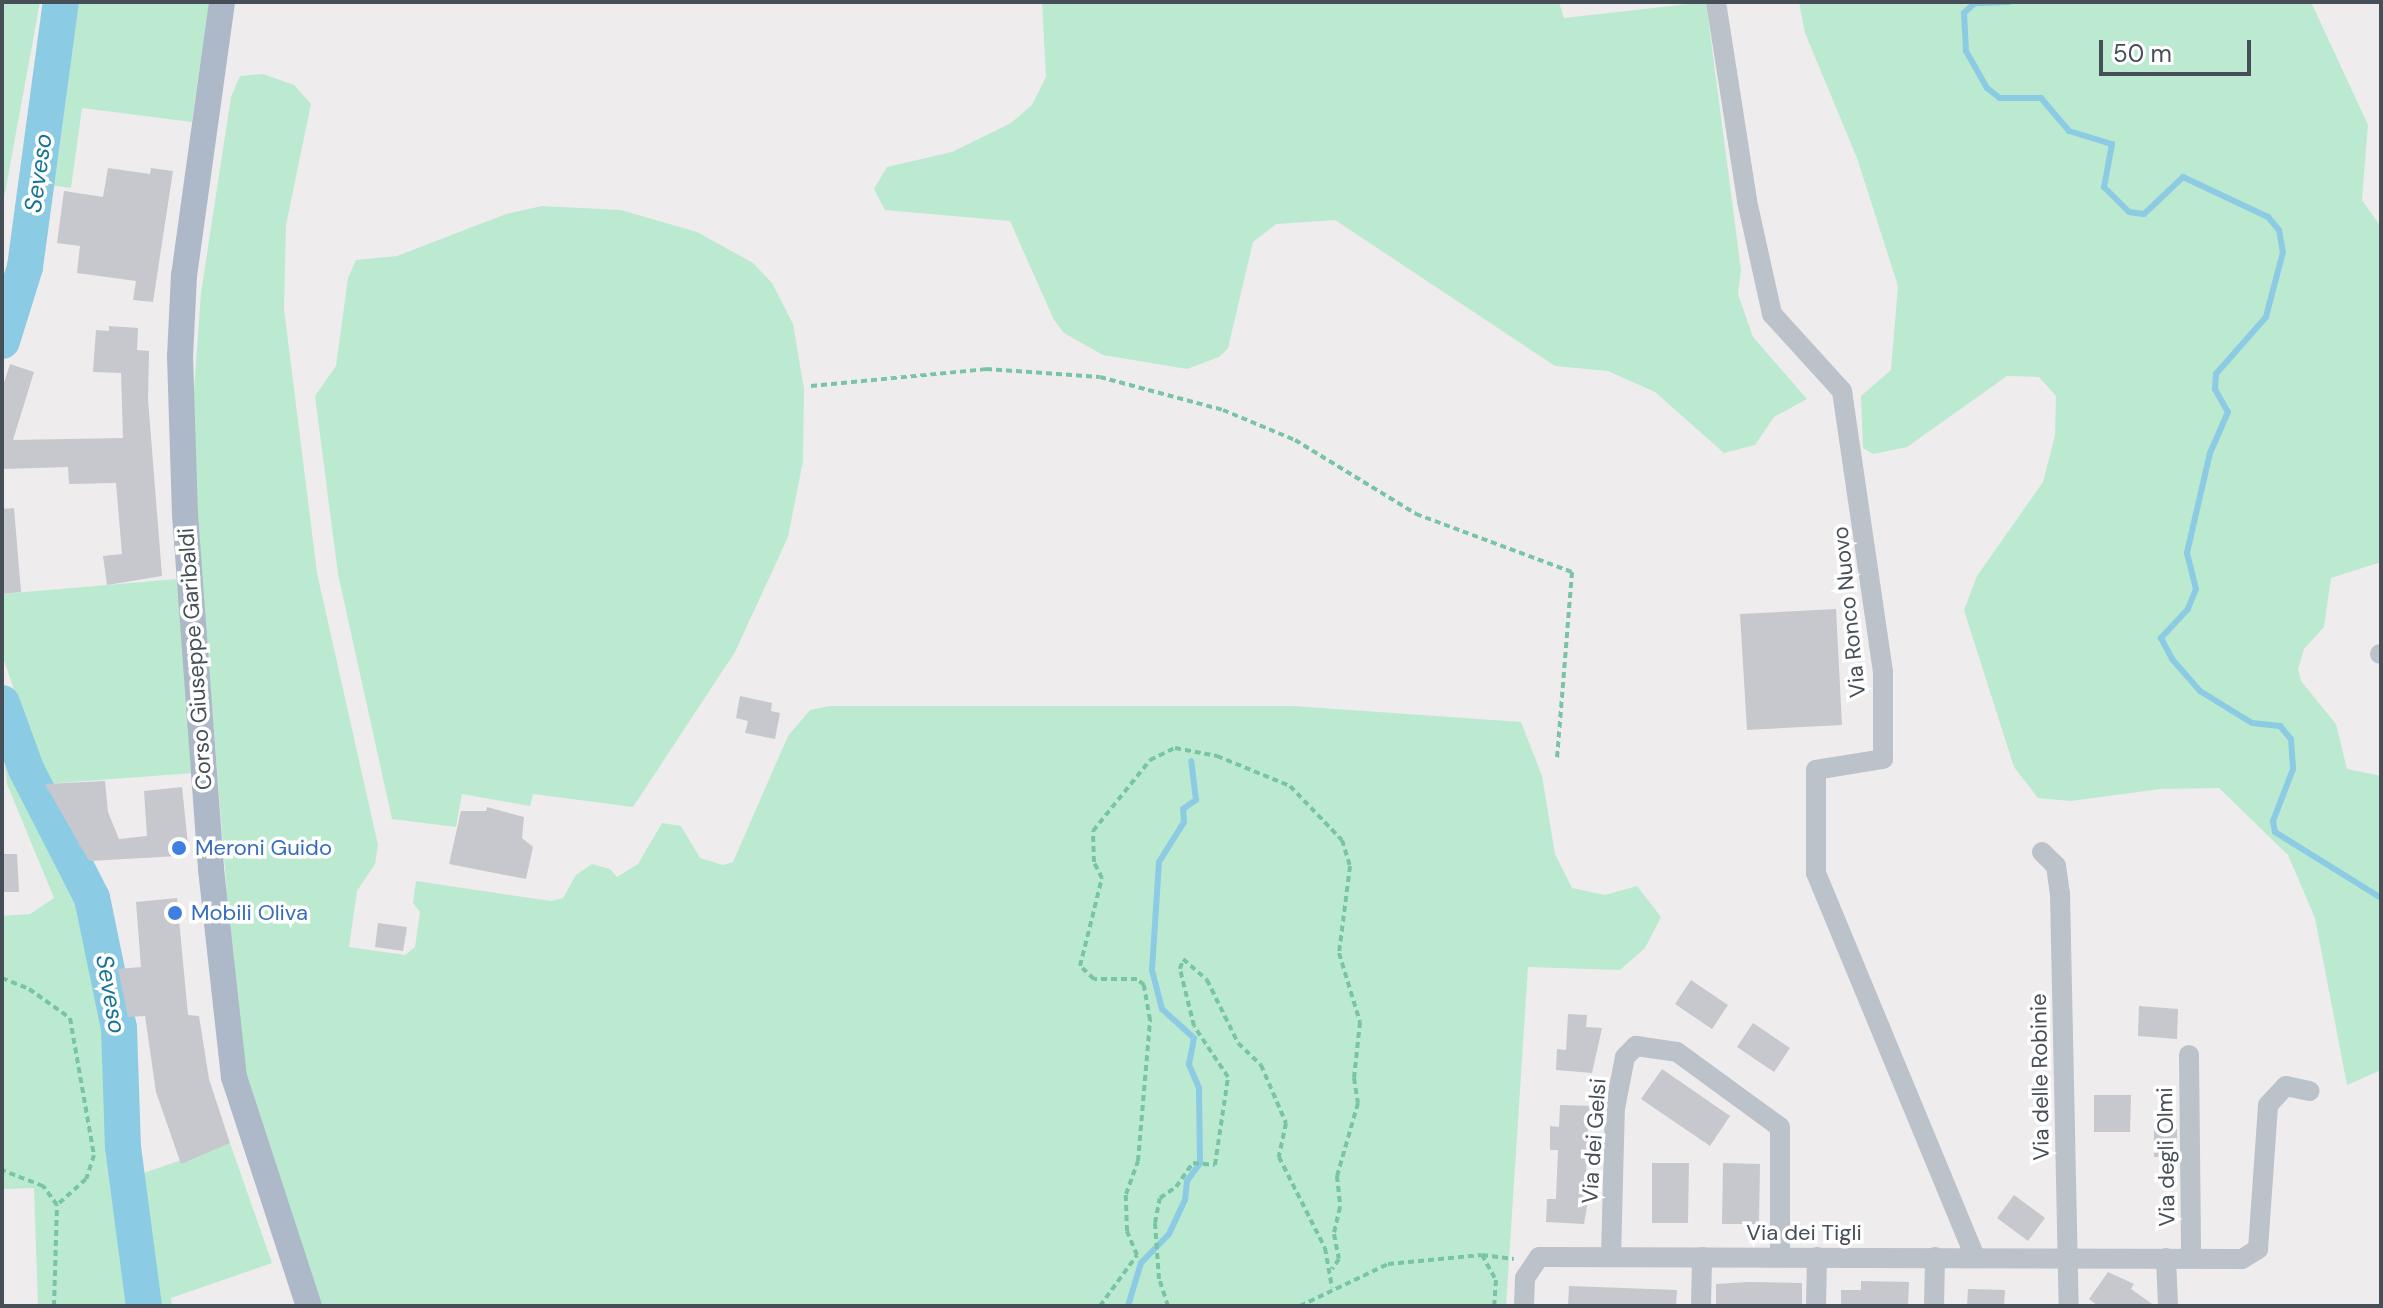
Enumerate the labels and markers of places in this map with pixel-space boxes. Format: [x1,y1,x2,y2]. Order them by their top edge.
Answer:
place label: Meroni Guido [195,835,332,861]
marker: Meroni Guido [170,839,188,857]
place label: Mobili Oliva [191,900,308,926]
marker: Mobili Oliva [166,904,184,922]

